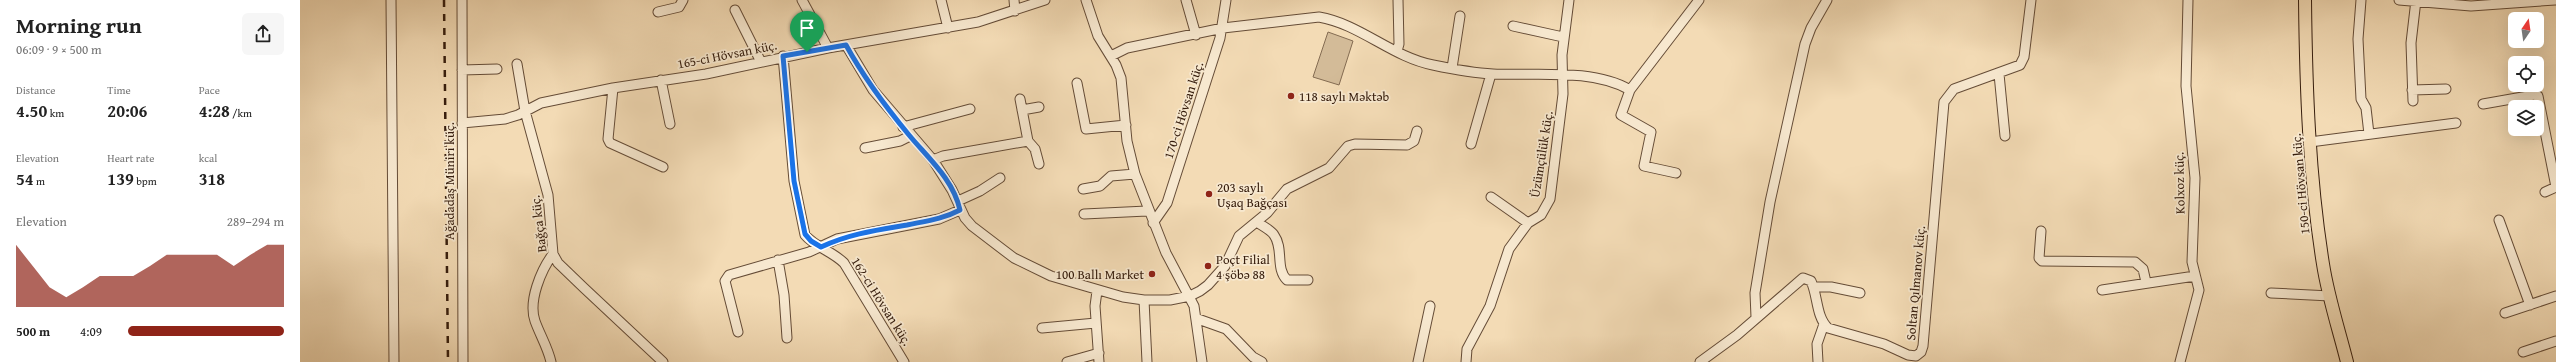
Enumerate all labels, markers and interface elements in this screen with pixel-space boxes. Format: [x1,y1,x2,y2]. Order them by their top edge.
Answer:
text: Morning run [16,9,142,41]
pin [790,11,824,52]
north arrow [2508,12,2544,48]
map controls [2508,12,2544,136]
button: share [242,13,284,55]
icon: arrive [796,17,818,39]
street label: 165-ci Hövsan küç. [676,36,779,73]
text: 06:09 · 9 × 500 m [16,40,102,59]
button: locate [2508,56,2544,92]
street label: 170-ci Hövsan küç. [1159,59,1208,161]
text: Distance [16,82,55,98]
text: Time [107,82,131,98]
text: Pace [199,82,220,98]
place label: 118 saylı Məktəb [1299,87,1390,106]
marker: 118 saylı Məktəb [1286,91,1296,101]
text: 4.50 [16,98,47,123]
text: 20:06 [107,98,147,123]
text: 4:28 [199,98,230,123]
button: layers [2508,100,2544,136]
text: km [47,105,64,121]
text: /km [230,105,252,121]
street label: Üzümçülük küç. [1525,109,1558,199]
street label: Ağadadaş Müniri küç. [440,122,459,240]
street label: 150-ci Hövsan küç. [2287,133,2314,235]
text: Elevation [16,150,59,166]
text: Heart rate [107,150,155,166]
text: kcal [199,150,217,166]
street label: Kolxoz küç. [2169,152,2190,214]
text: 54 [16,166,34,191]
text: 139 [107,166,134,191]
text: 318 [199,166,225,191]
text: m [34,173,45,189]
text: bpm [134,173,157,189]
place label: 203 saylı Uşaq Bağçası [1217,178,1288,212]
marker: 203 saylı Uşaq Bağçası [1204,189,1214,199]
street label: Bağça küç. [526,194,551,254]
text: Elevation [16,212,67,231]
text: 289–294 m [227,212,284,231]
street label: Soltan Qılmanov küç. [1901,225,1930,341]
place label: Poçt Filial 4 şöbə 88 [1216,250,1270,284]
street label: 162-ci Hövsan küç. [847,253,916,349]
marker: Poçt Filial 4 şöbə 88 [1203,261,1213,271]
place label: 100 Ballı Market [1056,265,1144,284]
marker: 100 Ballı Market [1147,269,1157,279]
text: 500 m [16,322,50,341]
text: 4:09 [80,322,102,341]

